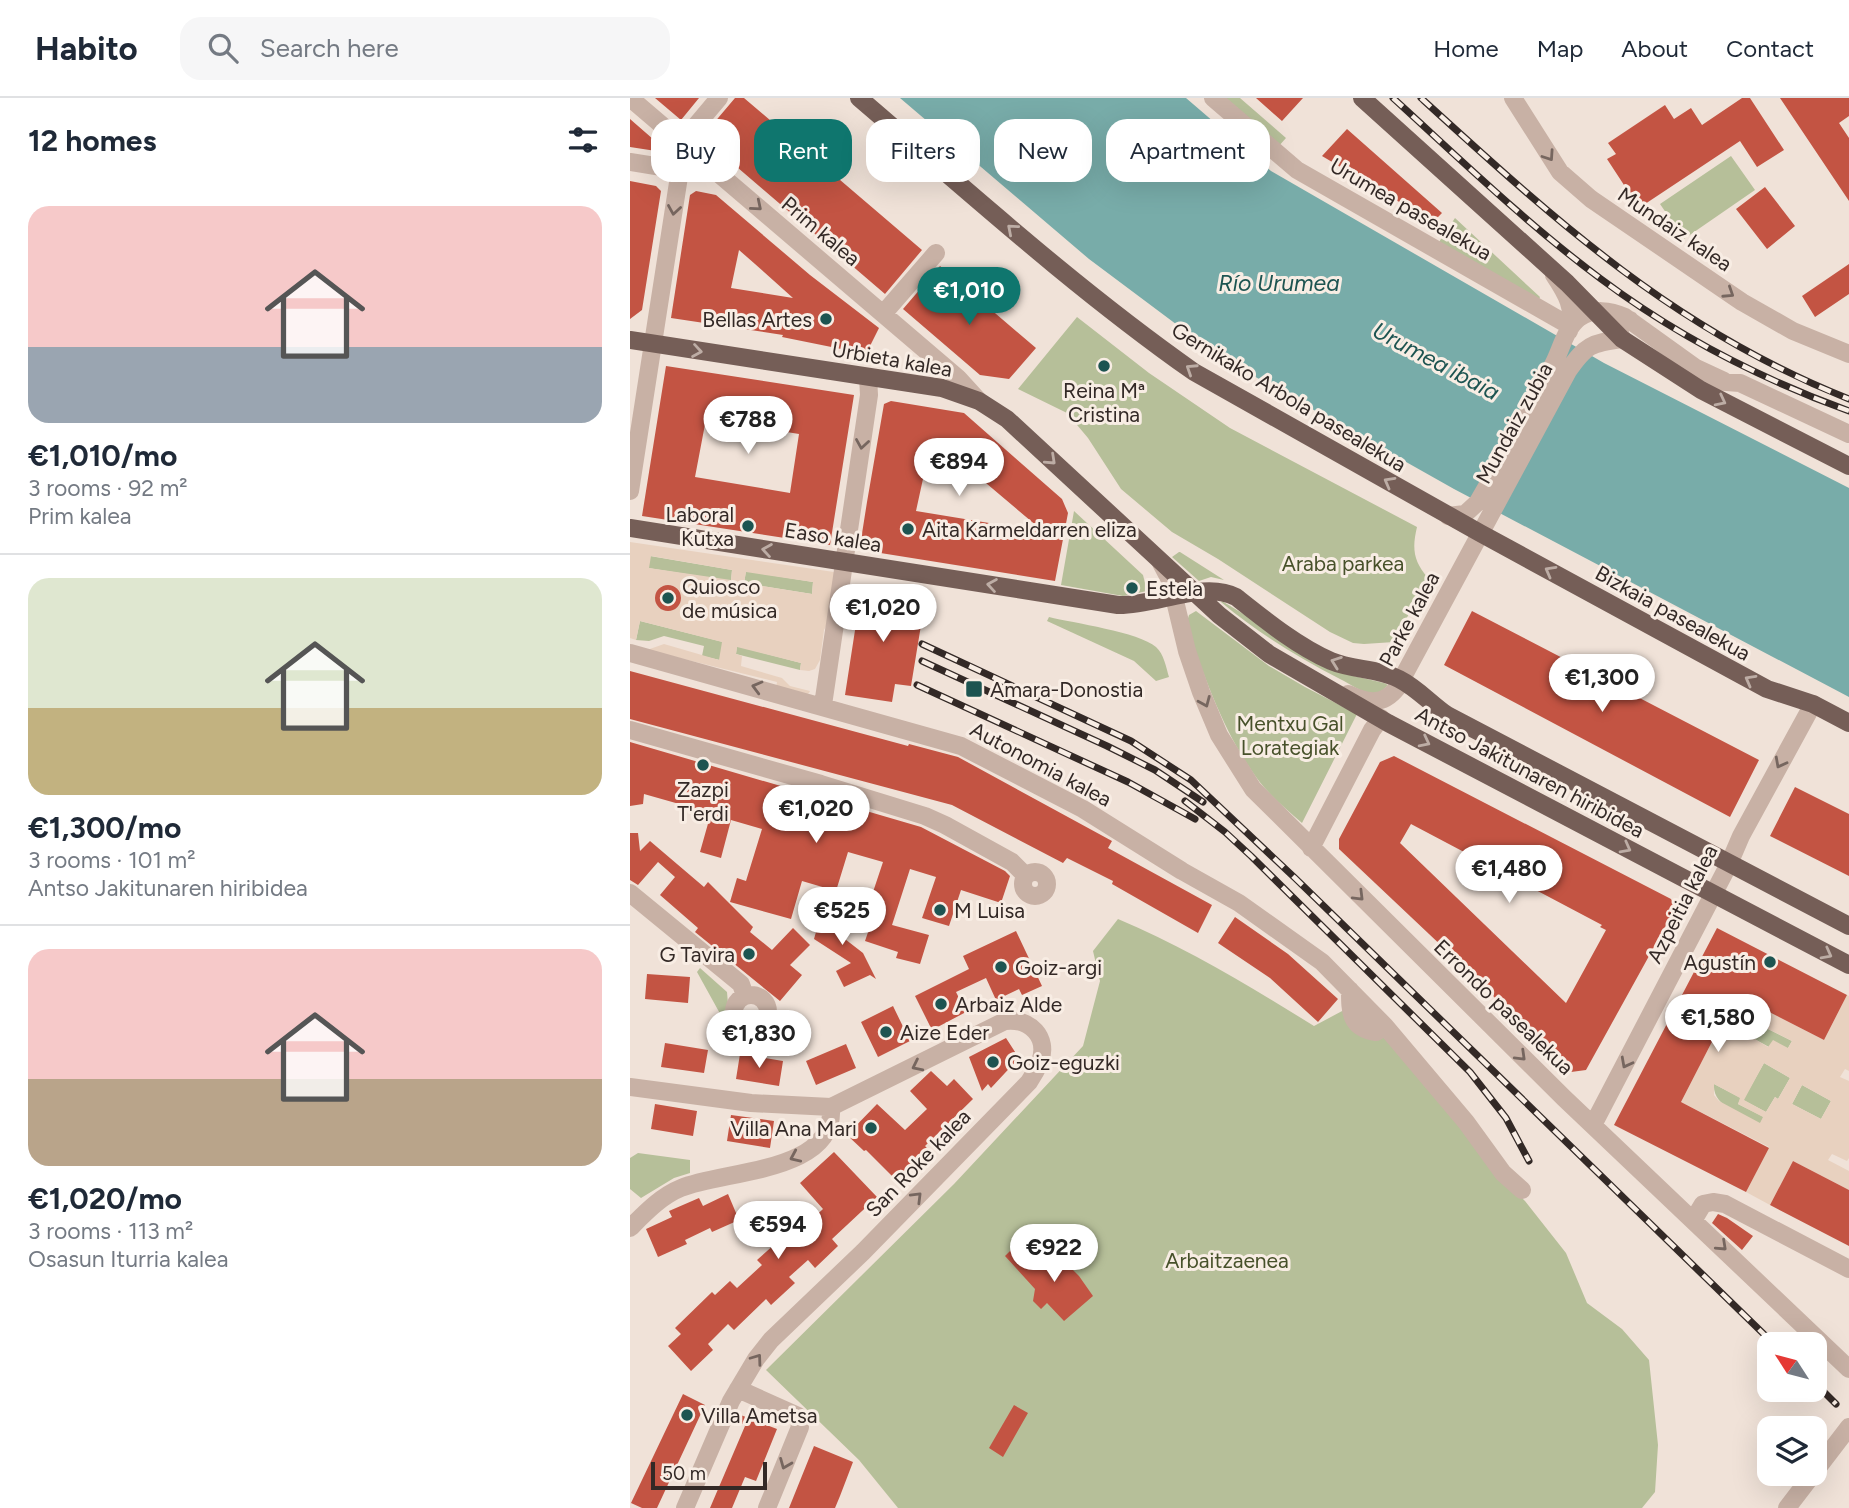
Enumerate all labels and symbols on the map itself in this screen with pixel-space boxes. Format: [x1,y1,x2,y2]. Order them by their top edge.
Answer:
one-way arrow [1541,148,1554,161]
street label: Urumea pasealekua [1326,153,1496,265]
street label: Mundaiz kalea [1613,182,1737,276]
street label: Prim kalea [777,191,865,271]
one-way arrow [748,198,761,210]
one-way arrow [667,204,682,216]
one-way arrow [1008,225,1021,237]
pin: €1,010 [912,268,1026,327]
water label: Río Urumea [1218,269,1340,297]
one-way arrow [1721,285,1734,298]
place label: Bellas Artes [702,307,812,332]
marker: Bellas Artes [818,311,834,327]
water label: Urumea ibaia [1368,316,1504,406]
street label: Gernikako Arbola pasealekua [1167,317,1411,477]
street label: Urbieta kalea [830,336,954,382]
one-way arrow [692,343,703,358]
marker: Reina Mª Cristina [1096,358,1112,374]
street label: Mundaiz zubia [1470,358,1558,488]
one-way arrow [1186,365,1199,378]
place label: Reina Mª Cristina [1063,378,1145,427]
one-way arrow [1714,392,1726,406]
pin: €788 [707,396,789,456]
one-way arrow [855,438,870,450]
pin: €894 [918,438,1000,498]
one-way arrow [1043,451,1056,464]
one-way arrow [1383,477,1396,490]
place label: Laboral Kutxa [665,502,734,551]
street label: Easo kalea [783,517,883,557]
place label: Aita Karmeldarren eliza [922,517,1137,542]
marker: Laboral Kutxa [740,518,756,534]
marker: Aita Karmeldarren eliza [900,521,916,537]
one-way arrow [761,543,773,558]
park label: Araba parkea [1282,551,1404,576]
street label: Bizkaia pasealekua [1591,560,1755,666]
one-way arrow [1545,566,1557,579]
street label: Parke kalea [1374,567,1444,671]
place label: Quiosco de música [682,574,777,623]
place label: Estela [1146,576,1203,601]
one-way arrow [986,578,998,593]
marker: Estela [1124,580,1140,596]
pin: €1,020 [826,584,940,644]
marker: Quiosco de música [660,590,676,606]
pin: €1,300 [1545,654,1659,714]
one-way arrow [1331,656,1343,670]
one-way arrow [1744,675,1757,688]
place label: Amara-Donostia [990,677,1143,702]
marker: Amara-Donostia [964,679,984,699]
one-way arrow [751,681,763,696]
one-way arrow [1197,695,1211,708]
street label: Antso Jakitunaren hiribidea [1411,701,1649,843]
park label: Mentxu Gal Lorategiak [1236,711,1344,760]
street label: Autonomia kalea [966,716,1116,812]
one-way arrow [1418,734,1430,747]
one-way arrow [1775,756,1788,769]
marker: Zazpi T'erdi [695,757,711,773]
place label: Zazpi T'erdi [677,777,729,826]
pin: €1,020 [759,786,873,845]
one-way arrow [1619,839,1632,853]
street label: Azpeitia kalea [1641,841,1723,967]
pin: €1,480 [1452,846,1566,905]
pin: €525 [801,888,883,947]
one-way arrow [1351,888,1364,901]
place label: M Luisa [954,898,1025,923]
marker: M Luisa [932,902,948,918]
street label: Errondo pasealekua [1429,934,1579,1080]
place label: G Tavira [659,942,735,967]
marker: G Tavira [741,946,757,962]
one-way arrow [1820,946,1833,959]
place label: Agustín [1684,950,1756,975]
marker: Agustín [1762,954,1778,970]
place label: Goiz-argi [1015,955,1102,980]
marker: Goiz-argi [993,959,1009,975]
place label: Arbaiz Alde [955,992,1062,1017]
pin: €1,580 [1661,995,1775,1054]
marker: Arbaiz Alde [933,996,949,1012]
pin: €1,830 [702,1010,816,1070]
place label: Aize Eder [900,1020,989,1045]
marker: Aize Eder [878,1024,894,1040]
one-way arrow [1513,1048,1525,1060]
place label: Goiz-eguzki [1007,1050,1120,1075]
marker: Goiz-eguzki [985,1054,1001,1070]
one-way arrow [1620,1056,1634,1068]
one-way arrow [912,1057,924,1071]
street label: San Roke kalea [860,1104,976,1222]
place label: Villa Ana Mari [730,1116,857,1141]
marker: Villa Ana Mari [863,1120,879,1136]
one-way arrow [790,1149,802,1163]
one-way arrow [908,1192,921,1205]
pin: €594 [737,1202,819,1261]
pin: €922 [1013,1224,1095,1284]
one-way arrow [1714,1237,1727,1250]
park label: Arbaitzaenea [1165,1248,1289,1273]
north arrow [1757,1332,1827,1402]
one-way arrow [749,1354,761,1367]
place label: Villa Ametsa [701,1403,818,1428]
marker: Villa Ametsa [679,1407,695,1423]
one-way arrow [779,1457,793,1469]
scale bar [651,1459,766,1491]

